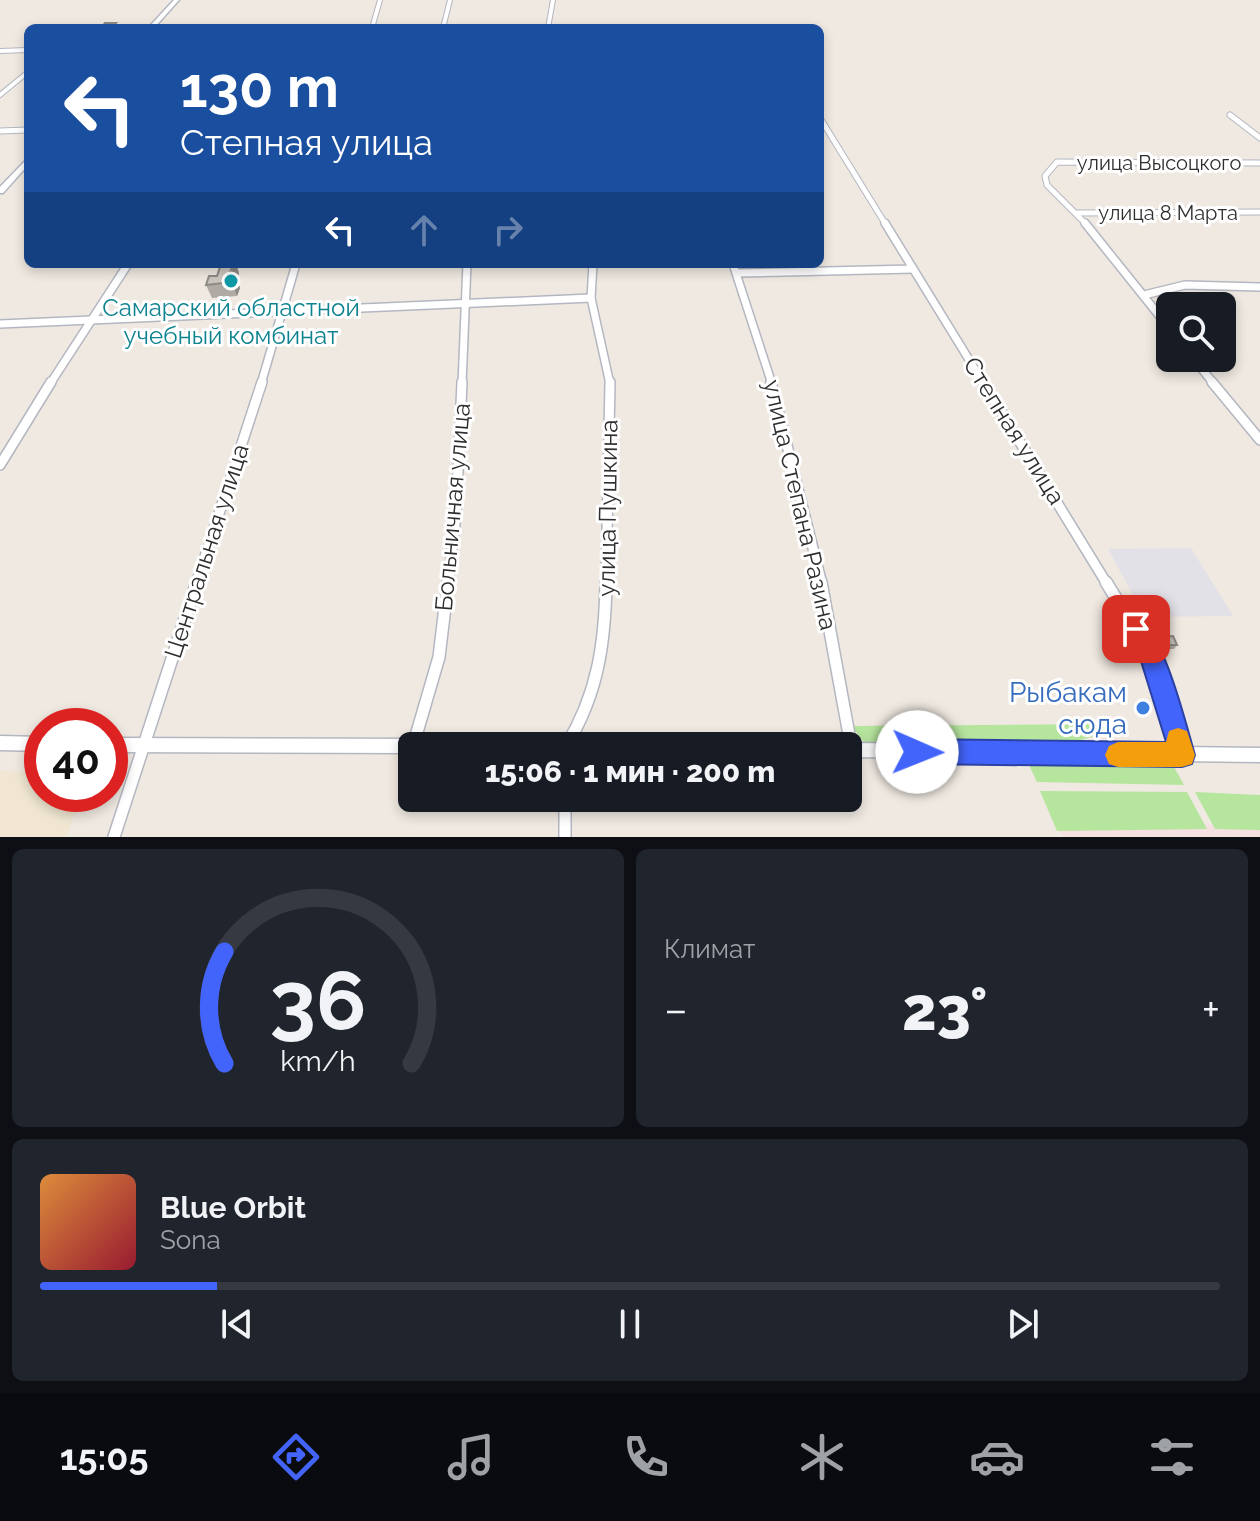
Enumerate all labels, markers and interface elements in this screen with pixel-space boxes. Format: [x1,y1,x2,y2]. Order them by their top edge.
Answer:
text: 130 m [180,54,339,120]
icon: left [48,56,152,160]
text: Степная улица [180,121,433,163]
street label: улица Высоцкого [1077,151,1241,175]
street label: улица 8 Марта [1098,201,1238,225]
icon: left [318,208,362,252]
icon: ahead [402,208,446,252]
icon: right [486,208,530,252]
marker: Самарский областной учебный комбинат [222,272,240,290]
map controls [1156,292,1236,372]
button: search [1156,292,1236,372]
place label: Самарский областной учебный комбинат [102,293,360,350]
street label: Степная улица [957,352,1071,510]
street label: улица Степана Разина [758,377,843,633]
street label: Больничная улица [429,402,476,612]
street label: улица Пушкина [591,419,624,597]
street label: Центральная улица [158,440,255,661]
pin [1102,595,1170,663]
icon: arrive [1114,607,1158,651]
place label: Рыбакам сюда [1009,676,1127,741]
marker: Рыбакам сюда [1134,699,1152,717]
speed limit sign: 40 [24,708,128,812]
position arrow [875,710,959,794]
text: 15:06 · 1 мин · 200 m [485,754,775,789]
text: Климат [664,934,755,964]
text: 36 [270,952,366,1049]
text: 23° [902,974,988,1044]
text: − [664,984,688,1035]
text: + [1202,984,1220,1035]
text: km/h [280,1044,356,1078]
text: Blue Orbit [160,1190,306,1225]
text: Sona [160,1225,221,1255]
icon: previous [215,1302,259,1346]
icon: pause [608,1302,652,1346]
icon: next [1001,1302,1045,1346]
icon: directions [268,1429,324,1485]
icon: music [443,1429,499,1485]
icon: phone [618,1429,674,1485]
icon: climate [794,1429,850,1485]
icon: car [969,1429,1025,1485]
icon: filters [1144,1429,1200,1485]
text: 15:05 [60,1436,148,1478]

